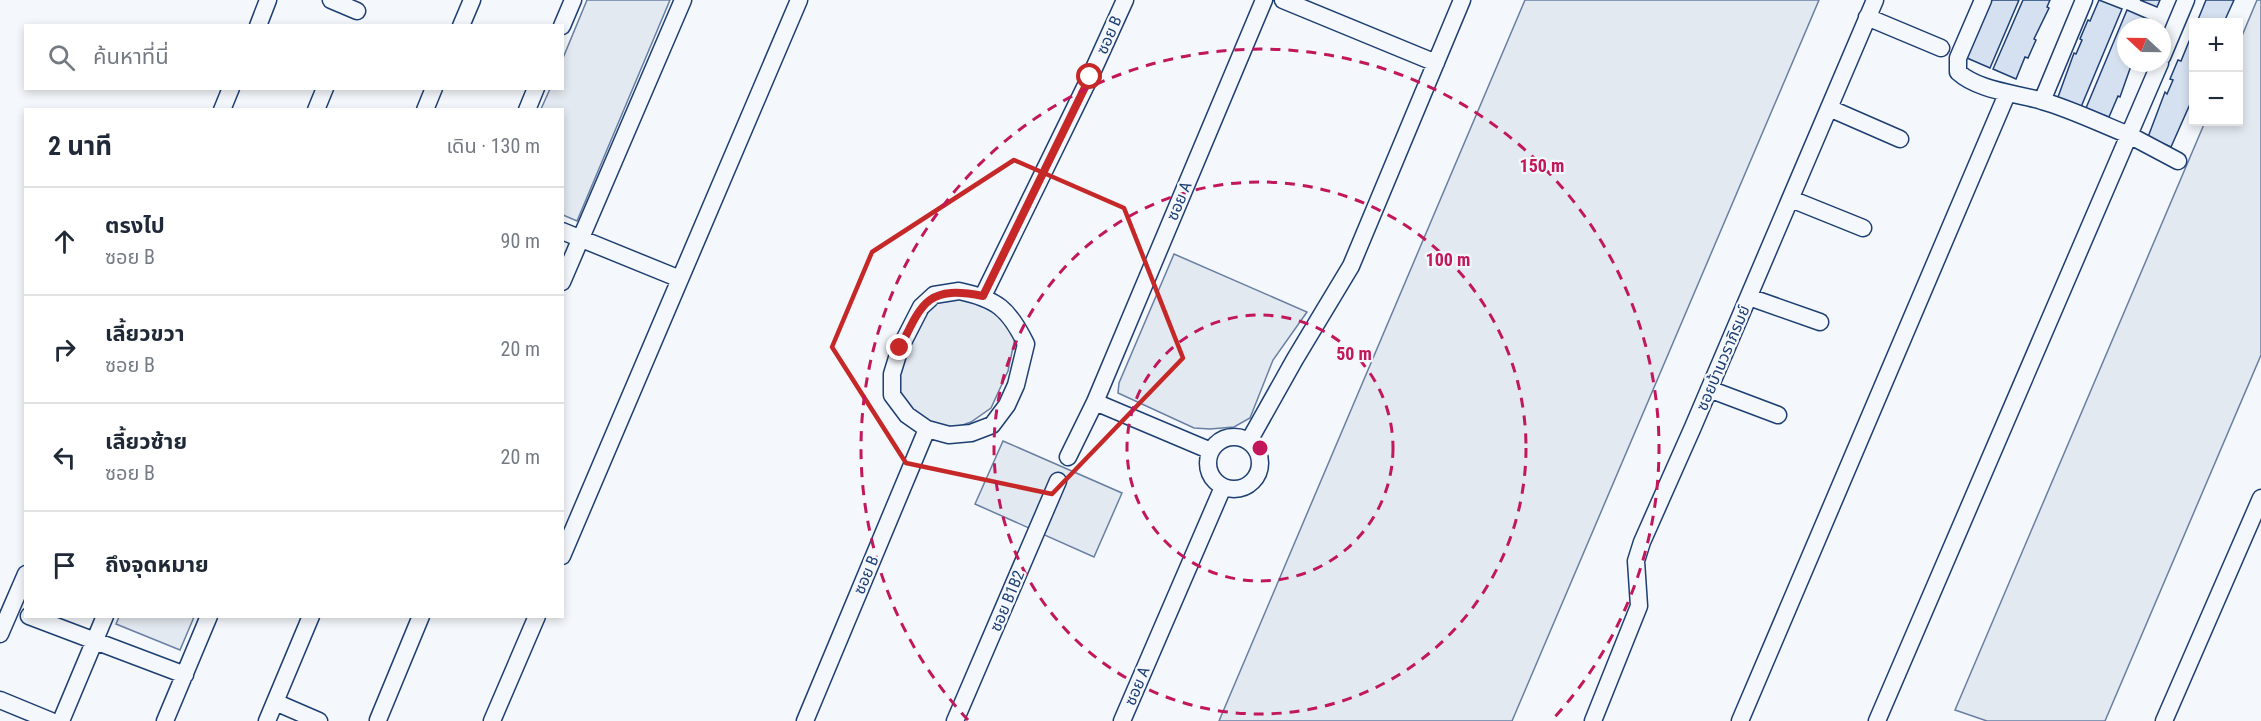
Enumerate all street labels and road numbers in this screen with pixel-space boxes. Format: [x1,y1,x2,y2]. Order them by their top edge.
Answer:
street label: ซอย B [1092,13,1126,57]
street label: ซอย A [1162,179,1196,223]
street label: ซอยบ้านวราภิรมย์ [1692,302,1754,413]
street label: ซอย B [849,553,883,597]
street label: ซอย B1B2 [986,568,1028,634]
street label: ซอย A [1120,664,1154,708]

